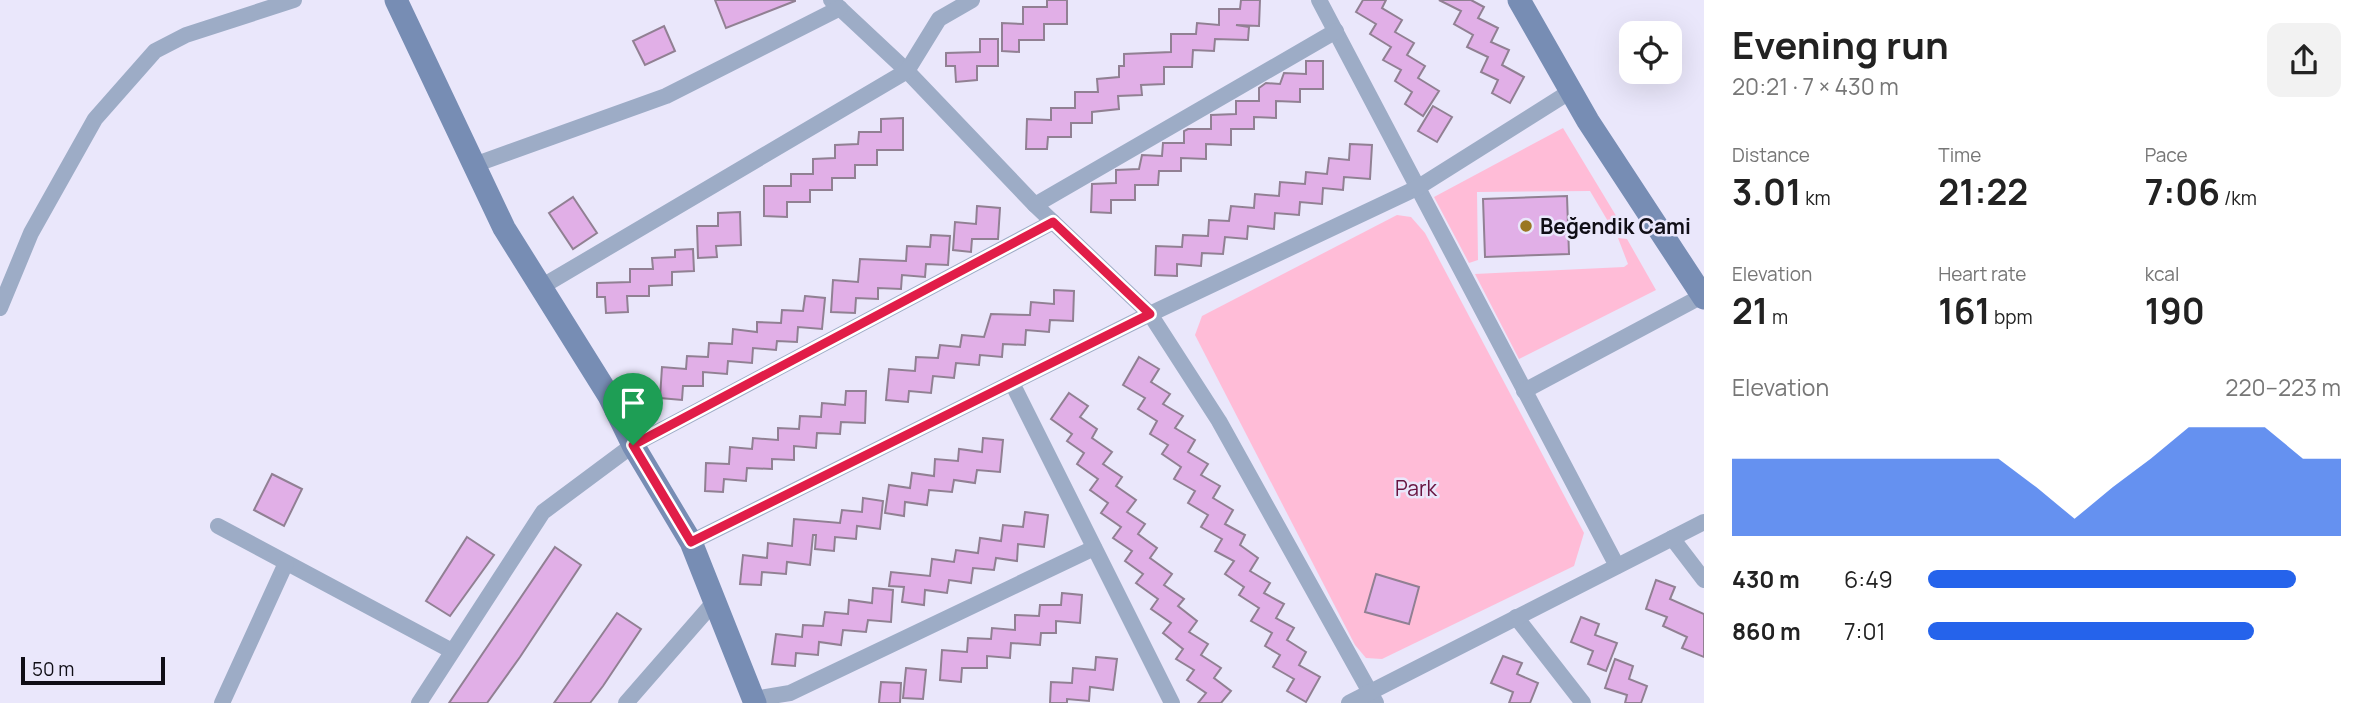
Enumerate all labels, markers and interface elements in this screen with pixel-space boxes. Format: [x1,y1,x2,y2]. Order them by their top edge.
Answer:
text: Evening run [1732,18,1949,70]
map controls [1619,21,1682,84]
button: locate [1619,21,1682,84]
button: share [2267,23,2341,97]
text: 20:21 · 7 × 430 m [1732,70,1899,102]
text: Distance [1732,142,1810,168]
text: Time [1938,142,1981,168]
text: Pace [2145,142,2188,168]
text: 3.01 [1732,168,1801,216]
text: 21:22 [1938,168,2028,216]
text: 7:06 [2145,168,2220,216]
text: km [1801,185,1831,211]
text: /km [2220,185,2257,211]
place label: Beğendik Cami [1540,212,1691,240]
marker: Beğendik Cami [1518,218,1534,234]
text: Elevation [1732,261,1812,287]
text: Heart rate [1938,261,2026,287]
text: kcal [2145,261,2179,287]
text: 21 [1732,287,1768,335]
text: 161 [1938,287,1990,335]
text: 190 [2145,287,2205,335]
text: m [1768,304,1788,330]
text: bpm [1990,304,2033,330]
text: Elevation [1732,371,1829,403]
text: 220–223 m [2225,371,2341,403]
pin [603,373,663,445]
icon: arrive [614,384,652,422]
park label: Park [1395,474,1438,502]
text: 430 m [1732,563,1800,595]
text: 6:49 [1844,563,1893,595]
text: 860 m [1732,615,1801,647]
text: 7:01 [1844,615,1885,647]
scale bar [21,654,164,686]
text: 50 m [32,656,74,682]

